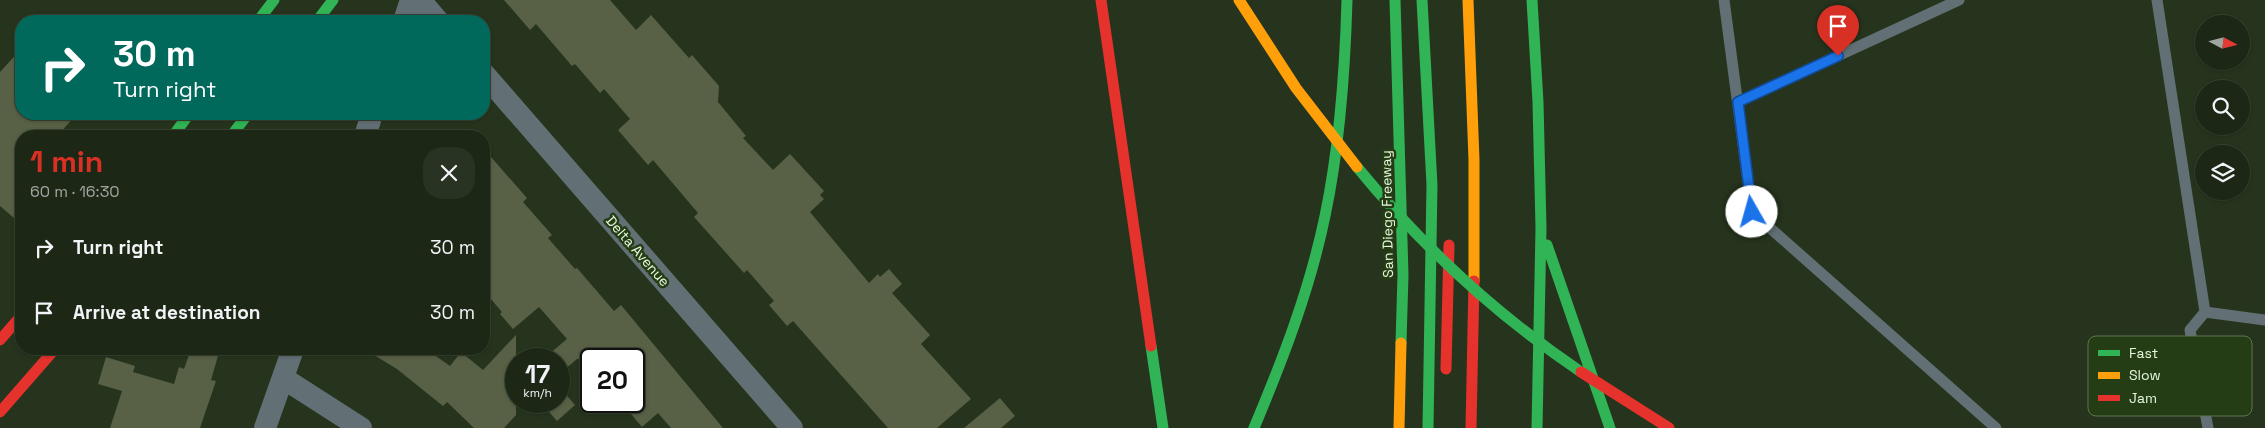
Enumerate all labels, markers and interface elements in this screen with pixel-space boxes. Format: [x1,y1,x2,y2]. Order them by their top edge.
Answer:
pin [1817,5,1859,56]
icon: arrive [1824,12,1852,40]
north arrow [2195,15,2250,70]
map controls [2195,15,2250,200]
text: 30 m [113,32,196,76]
icon: right [30,35,95,100]
text: Turn right [113,75,216,103]
button: search [2195,80,2250,135]
text: 1 min [30,142,103,181]
button: layers [2195,145,2250,200]
button: close [423,147,475,199]
street label: San Diego Freeway [1377,150,1397,278]
text: 60 m · 16:30 [30,181,120,202]
position arrow [1725,185,1777,237]
street label: Delta Avenue [602,212,674,290]
icon: right [30,234,58,262]
text: Turn right [73,235,163,260]
text: 30 m [430,235,475,260]
icon: arrive [30,299,58,327]
text: Arrive at destination [73,300,261,325]
text: 30 m [430,300,475,325]
legend [2088,336,2252,416]
text: Fast [2129,344,2158,362]
speed limit sign: 20 [580,348,645,413]
text: 17 [525,358,550,390]
text: Slow [2129,366,2161,384]
text: km/h [523,385,552,401]
text: Jam [2129,389,2157,407]

